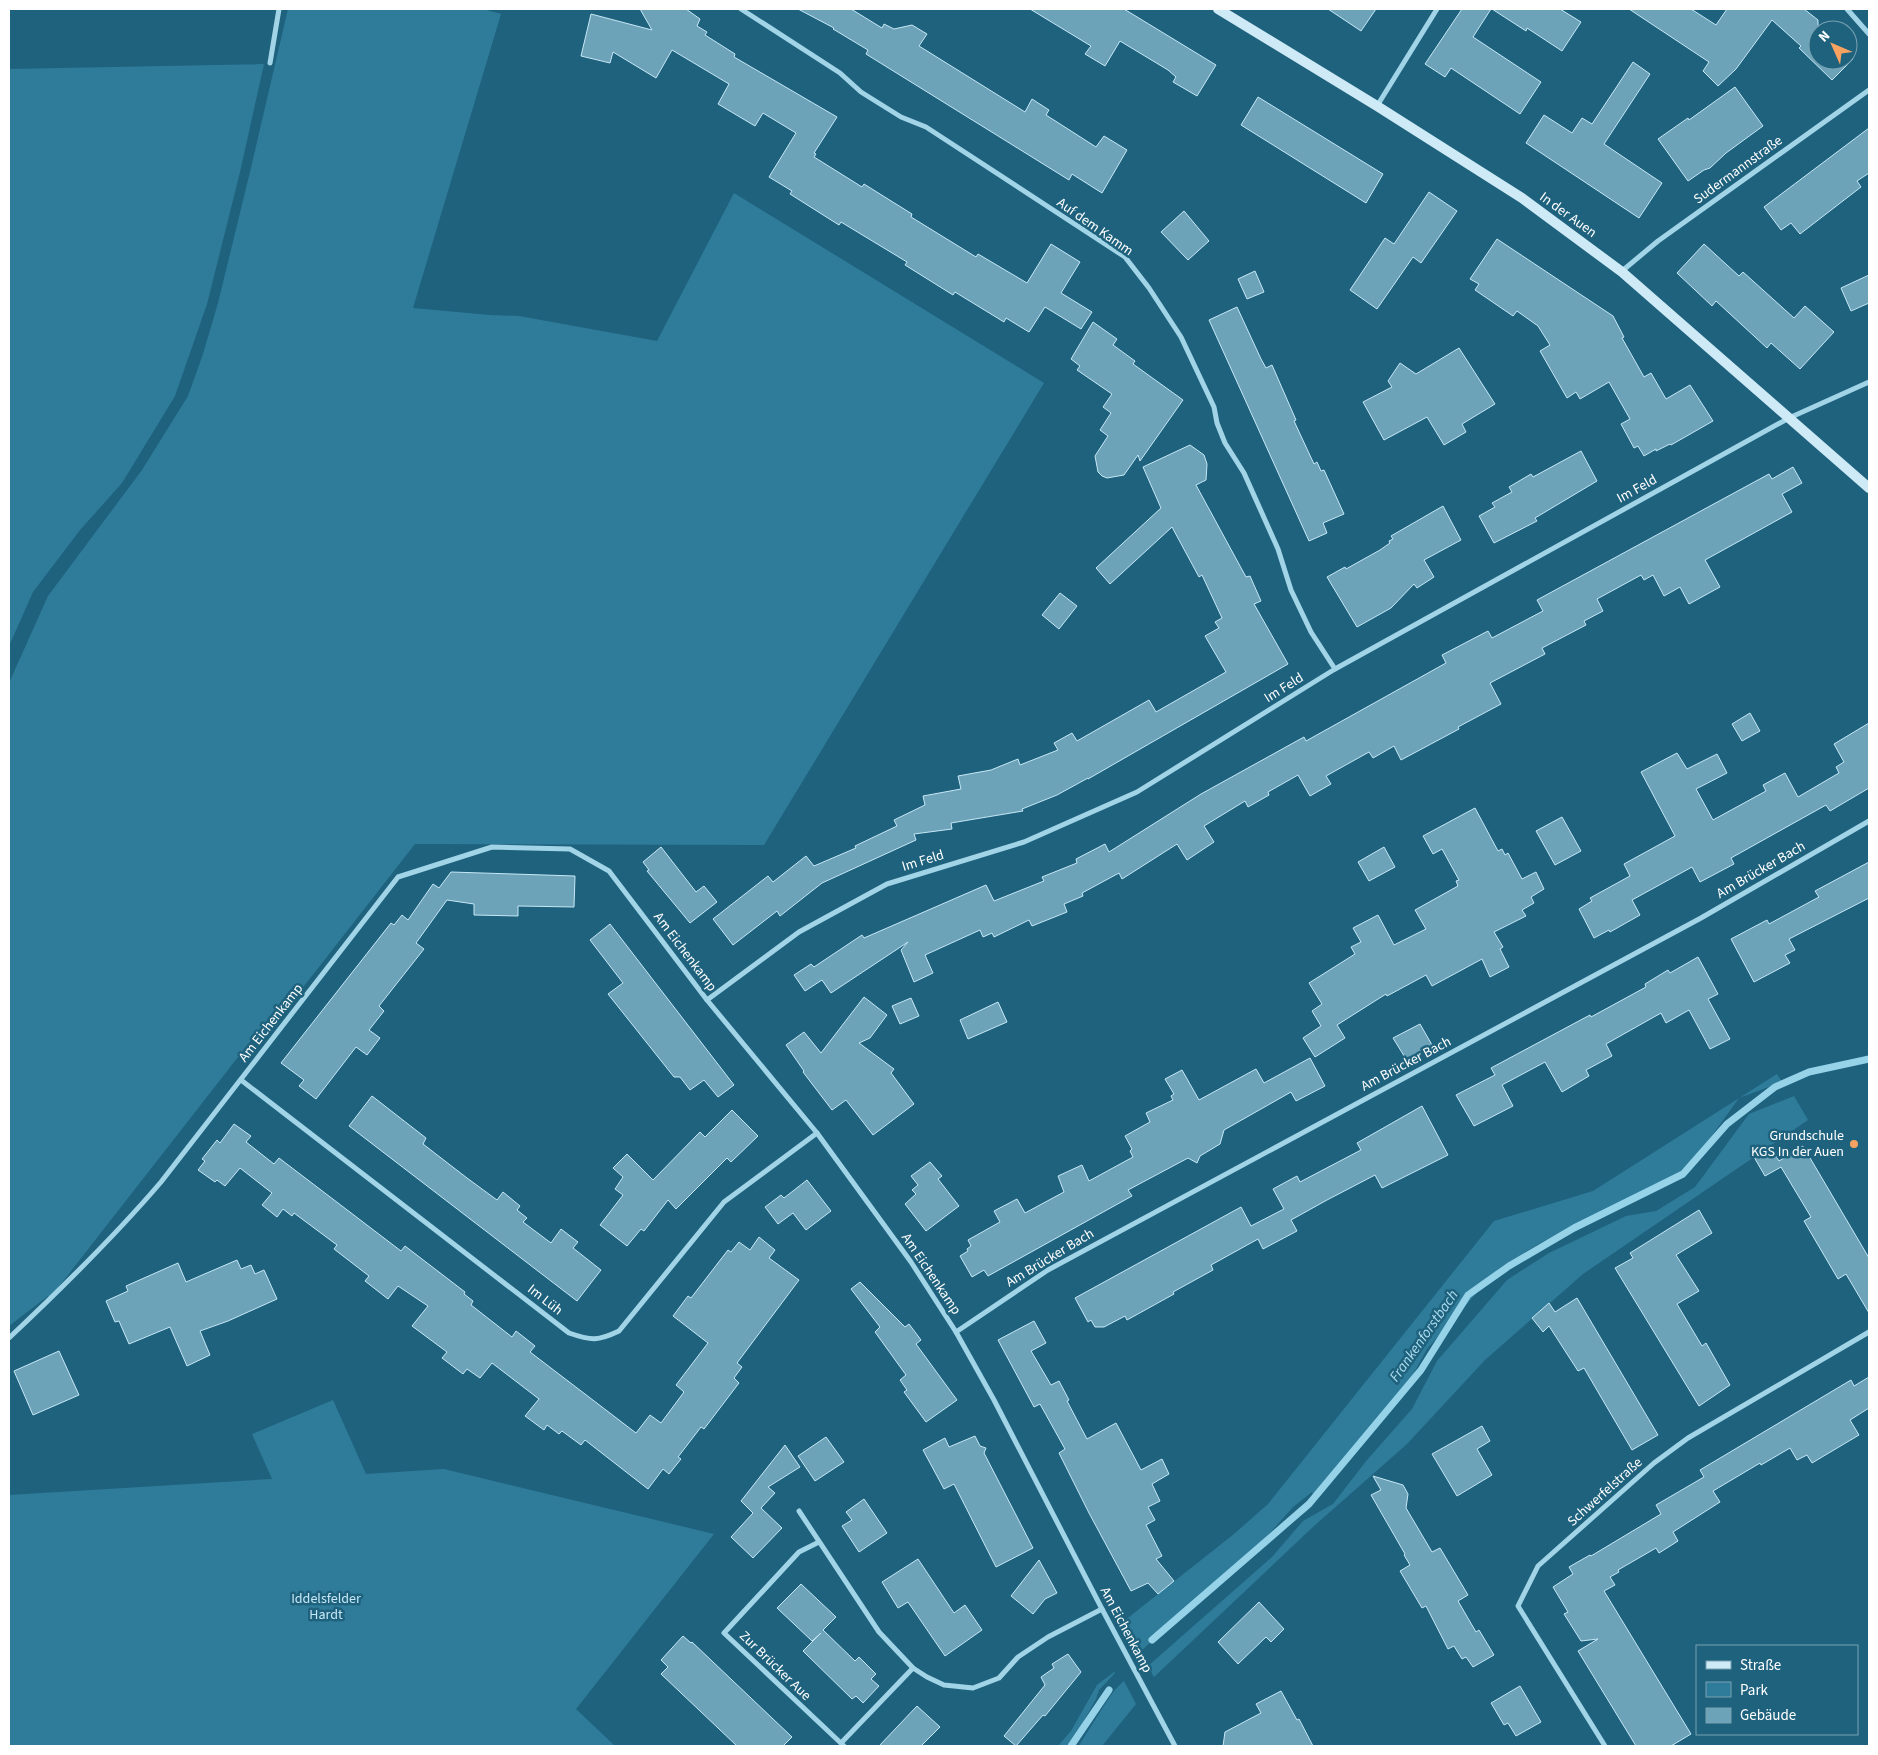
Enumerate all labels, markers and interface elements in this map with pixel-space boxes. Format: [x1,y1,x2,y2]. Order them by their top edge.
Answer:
north arrow [1808,20,1858,70]
text: N [1814,26,1835,47]
street label: Sudermannstraße [1689,131,1787,209]
street label: In der Auen [1535,187,1601,243]
street label: Auf dem Kamm [1053,193,1137,261]
street label: Im Feld [1613,470,1661,508]
street label: Im Feld [1260,668,1308,708]
street label: Am Brücker Bach [1713,836,1809,904]
street label: Im Feld [899,845,947,877]
street label: Am Eichenkamp [649,908,722,996]
street label: Am Eichenkamp [234,979,308,1066]
street label: Am Brücker Bach [1357,1032,1455,1096]
place label: Grundschule KGS In der Auen [1751,1126,1844,1162]
marker: Grundschule KGS In der Auen [1848,1138,1860,1150]
street label: Am Brücker Bach [1002,1224,1098,1292]
street label: Am Eichenkamp [896,1229,966,1319]
street label: Im Lüh [523,1280,567,1320]
water label: Frankenforstbach [1384,1286,1464,1386]
street label: Schwerfelstraße [1563,1453,1647,1531]
street label: Am Eichenkamp [1095,1584,1157,1677]
park label: Iddelsfelder Hardt [291,1589,361,1625]
street label: Zur Brücker Aue [735,1627,815,1706]
legend [1696,1645,1858,1735]
text: Straße [1740,1655,1781,1676]
text: Park [1740,1680,1769,1701]
text: Gebäude [1740,1705,1796,1726]

